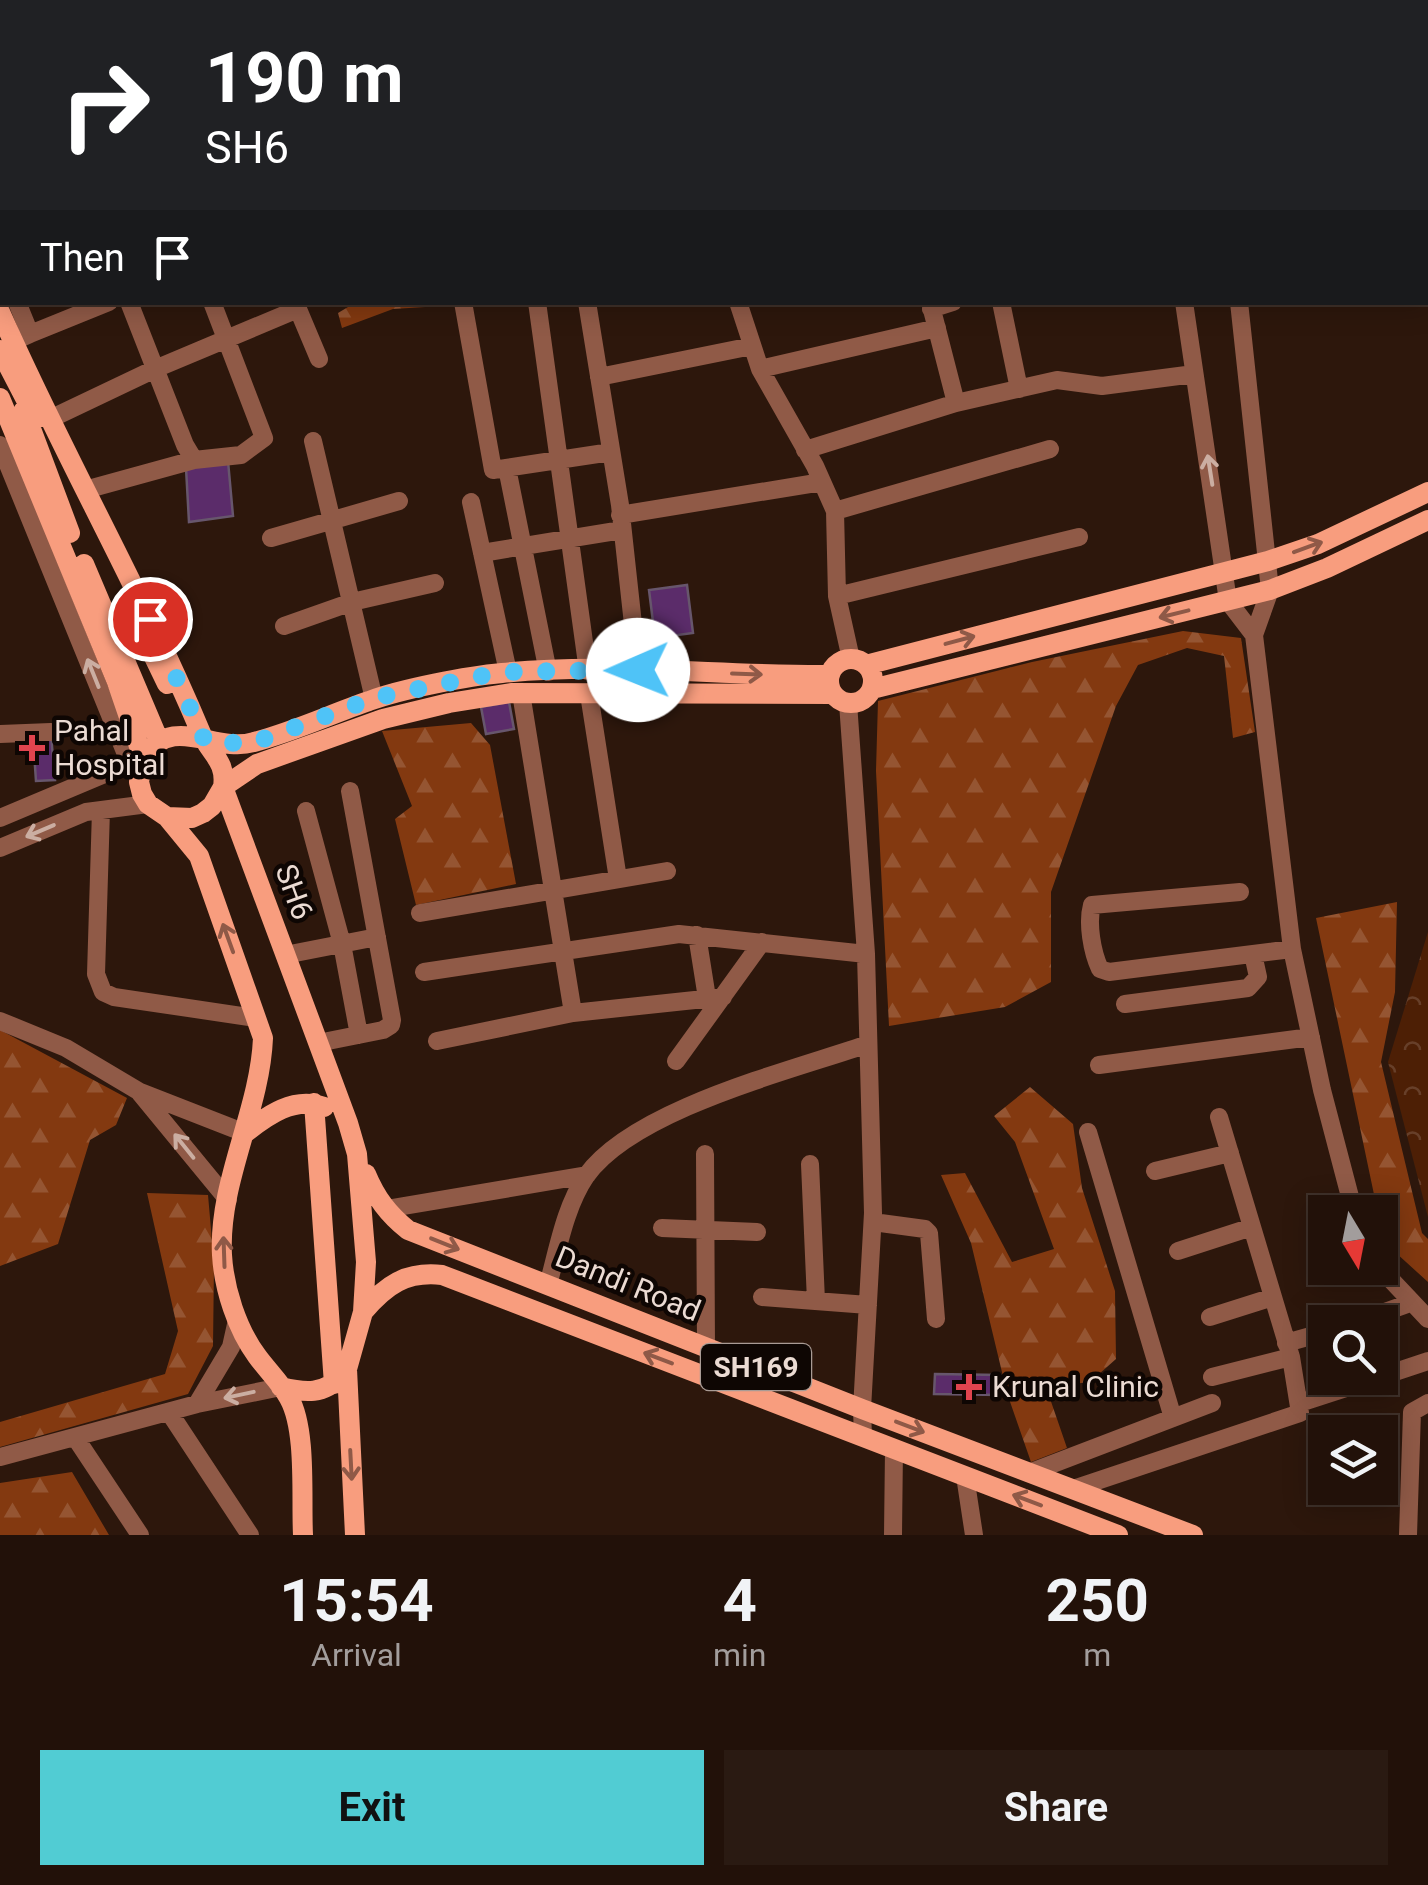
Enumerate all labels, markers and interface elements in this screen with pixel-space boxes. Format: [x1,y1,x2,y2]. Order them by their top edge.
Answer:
text: 190 m [205,37,404,119]
icon: right [40,40,170,170]
text: SH6 [205,121,289,174]
icon: arrive [145,230,200,285]
text: Then [40,236,125,280]
one-way arrow [1200,454,1219,486]
one-way arrow [1291,537,1322,555]
pin [108,577,193,662]
icon: arrive [123,592,178,647]
one-way arrow [1159,606,1190,625]
position arrow [586,618,690,722]
one-way arrow [944,630,975,649]
one-way arrow [83,659,101,689]
one-way arrow [730,664,762,683]
place label: Pahal Hospital [54,713,166,782]
marker: Pahal Hospital [19,735,45,761]
one-way arrow [25,823,55,841]
street label: SH6 [268,859,321,924]
one-way arrow [218,923,236,954]
one-way arrow [173,1134,195,1160]
north arrow [1308,1195,1398,1285]
map controls [1308,1195,1398,1505]
one-way arrow [214,1236,233,1269]
one-way arrow [429,1236,459,1254]
street label: Dandi Road [551,1239,706,1328]
button: search [1308,1305,1398,1395]
road number: SH169 [701,1344,811,1390]
one-way arrow [644,1348,675,1366]
place label: Krunal Clinic [992,1369,1159,1404]
marker: Krunal Clinic [956,1374,982,1400]
one-way arrow [224,1387,256,1405]
button: layers [1308,1415,1398,1505]
one-way arrow [894,1420,924,1438]
one-way arrow [342,1449,361,1481]
one-way arrow [1012,1490,1043,1508]
text: 15:54 [279,1565,434,1636]
text: 4 [722,1565,757,1636]
text: 250 [1046,1565,1149,1636]
text: Arrival [311,1636,402,1674]
text: min [713,1636,766,1674]
text: m [1083,1636,1111,1674]
button: Exit [40,1750,704,1865]
button: Share [724,1750,1388,1865]

